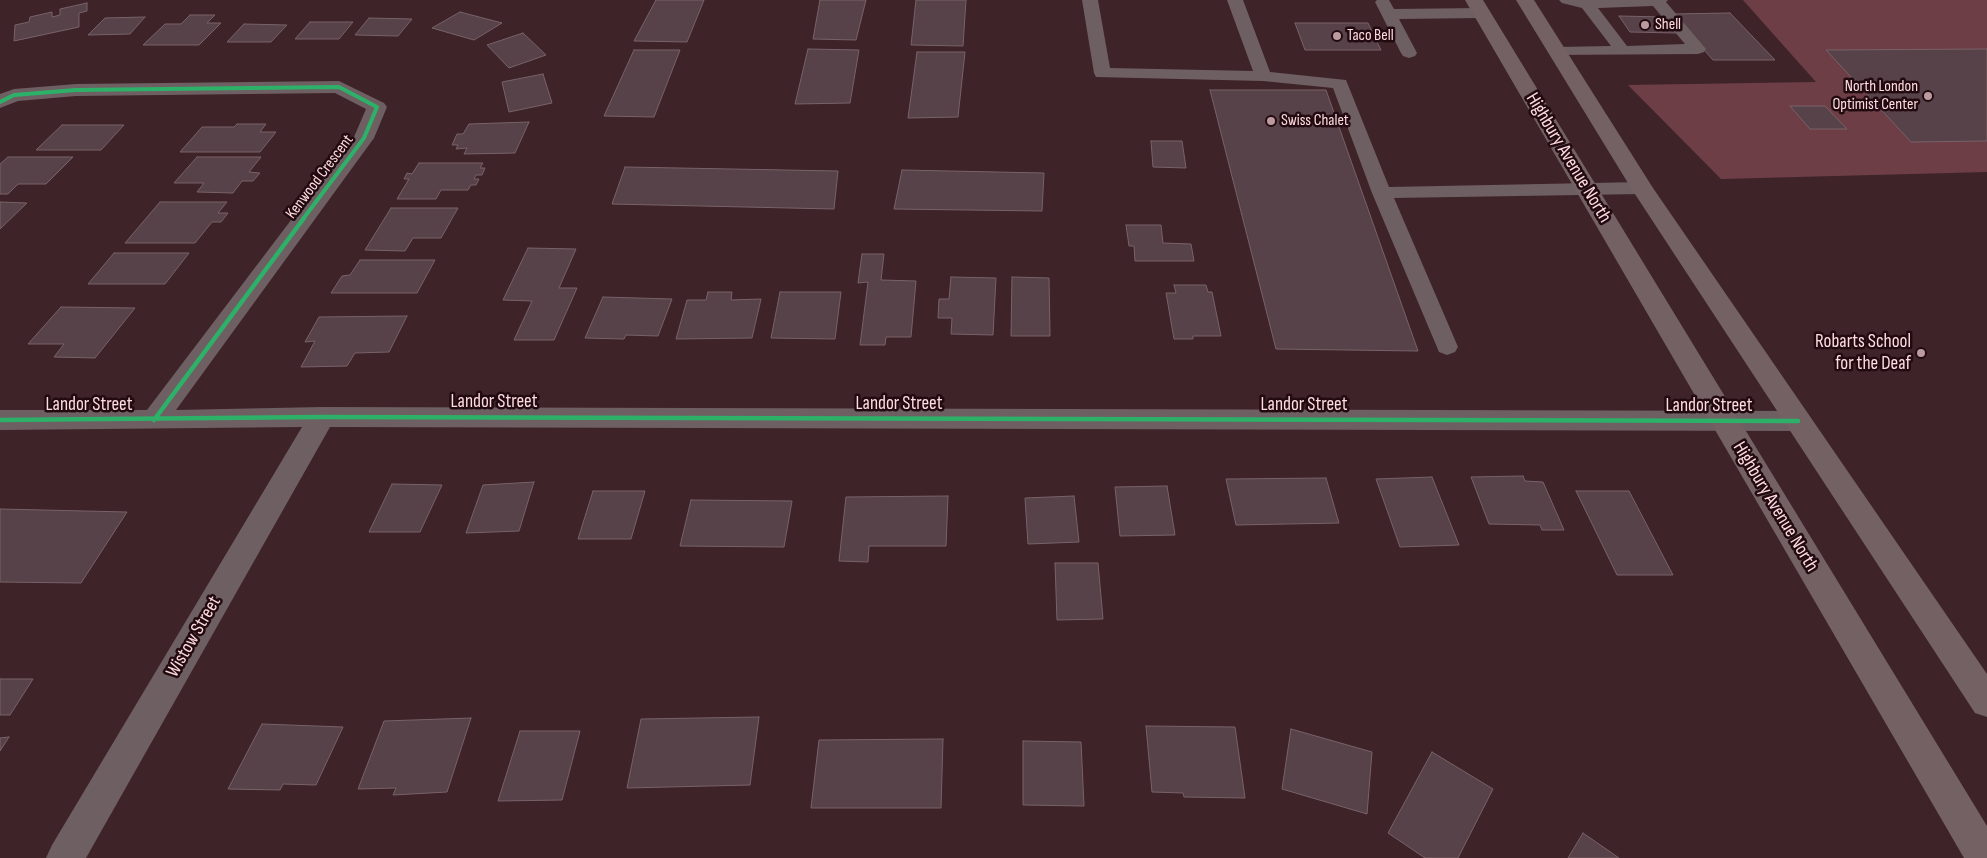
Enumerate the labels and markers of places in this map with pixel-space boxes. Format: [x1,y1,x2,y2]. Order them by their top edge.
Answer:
place label: Shell [1655,15,1681,35]
marker: Shell [1639,19,1651,31]
place label: Taco Bell [1347,26,1394,46]
marker: Taco Bell [1331,30,1343,42]
place label: North London Optimist Center [1832,77,1918,115]
marker: North London Optimist Center [1922,90,1934,102]
place label: Swiss Chalet [1281,111,1349,131]
marker: Swiss Chalet [1265,115,1277,127]
place label: Robarts School for the Deaf [1815,331,1911,375]
marker: Robarts School for the Deaf [1915,347,1927,359]

